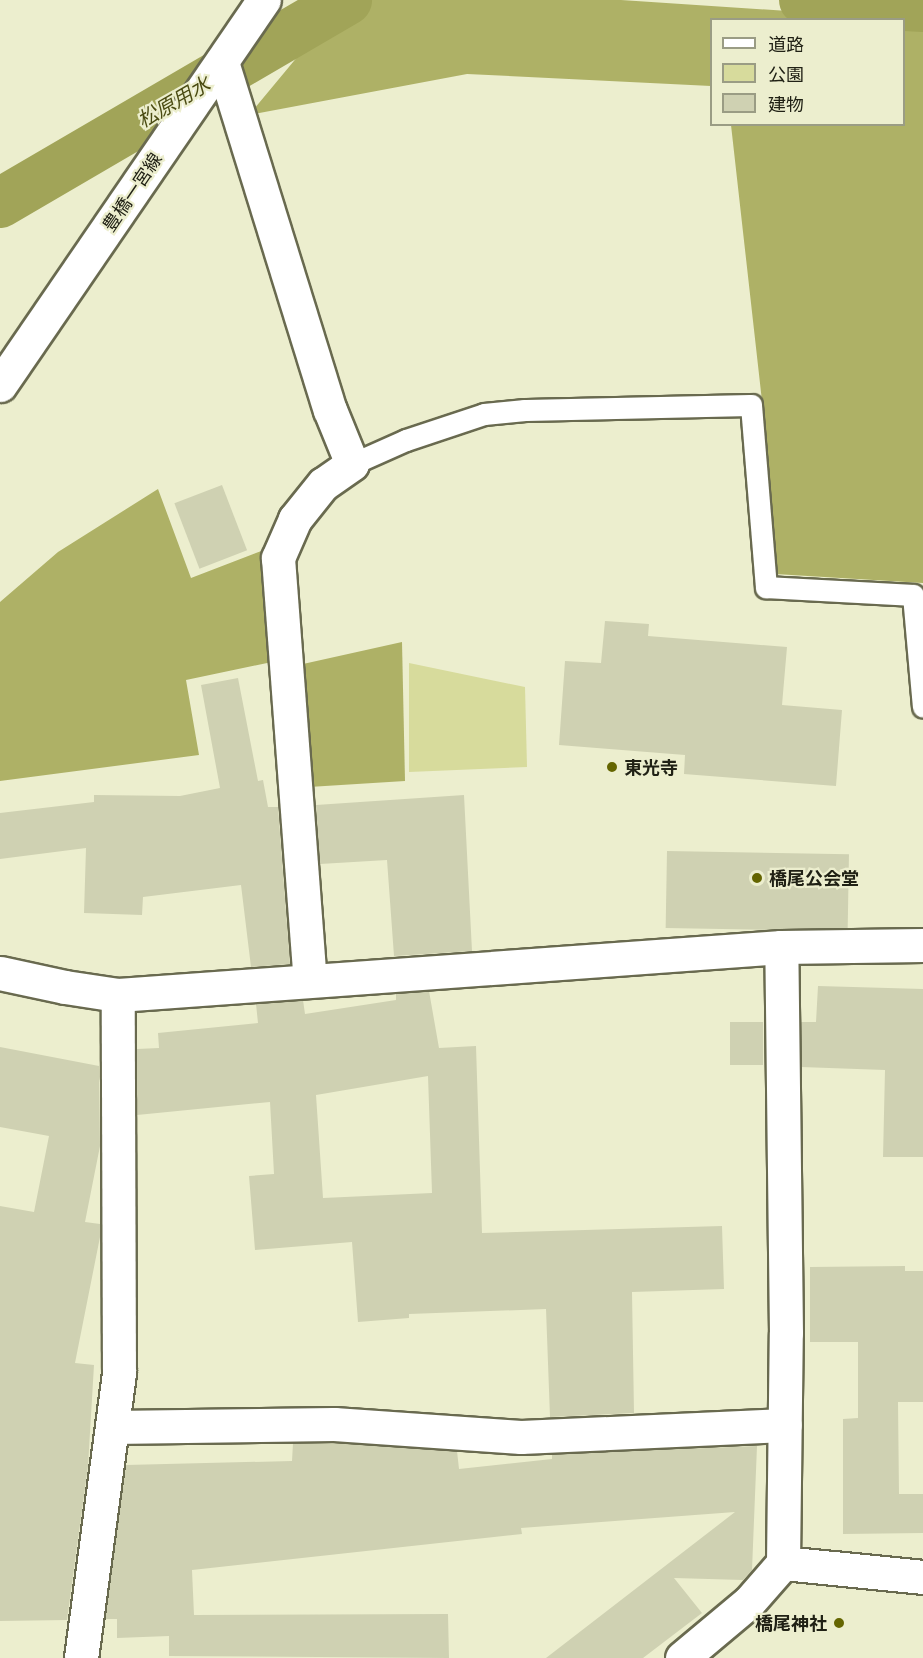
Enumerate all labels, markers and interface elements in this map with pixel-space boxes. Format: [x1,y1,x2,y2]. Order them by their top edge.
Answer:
legend [710,18,905,126]
text: 道路 [768,32,804,56]
text: 公園 [768,62,804,86]
water label: 松原用水 [132,71,214,131]
text: 建物 [768,92,804,116]
street label: 豊橋一宮線 [98,149,166,235]
place label: 東光寺 [624,756,678,778]
marker: 東光寺 [605,760,619,774]
place label: 橋尾公会堂 [769,867,859,889]
marker: 橋尾公会堂 [750,871,764,885]
place label: 橋尾神社 [755,1612,827,1634]
marker: 橋尾神社 [832,1616,846,1630]

